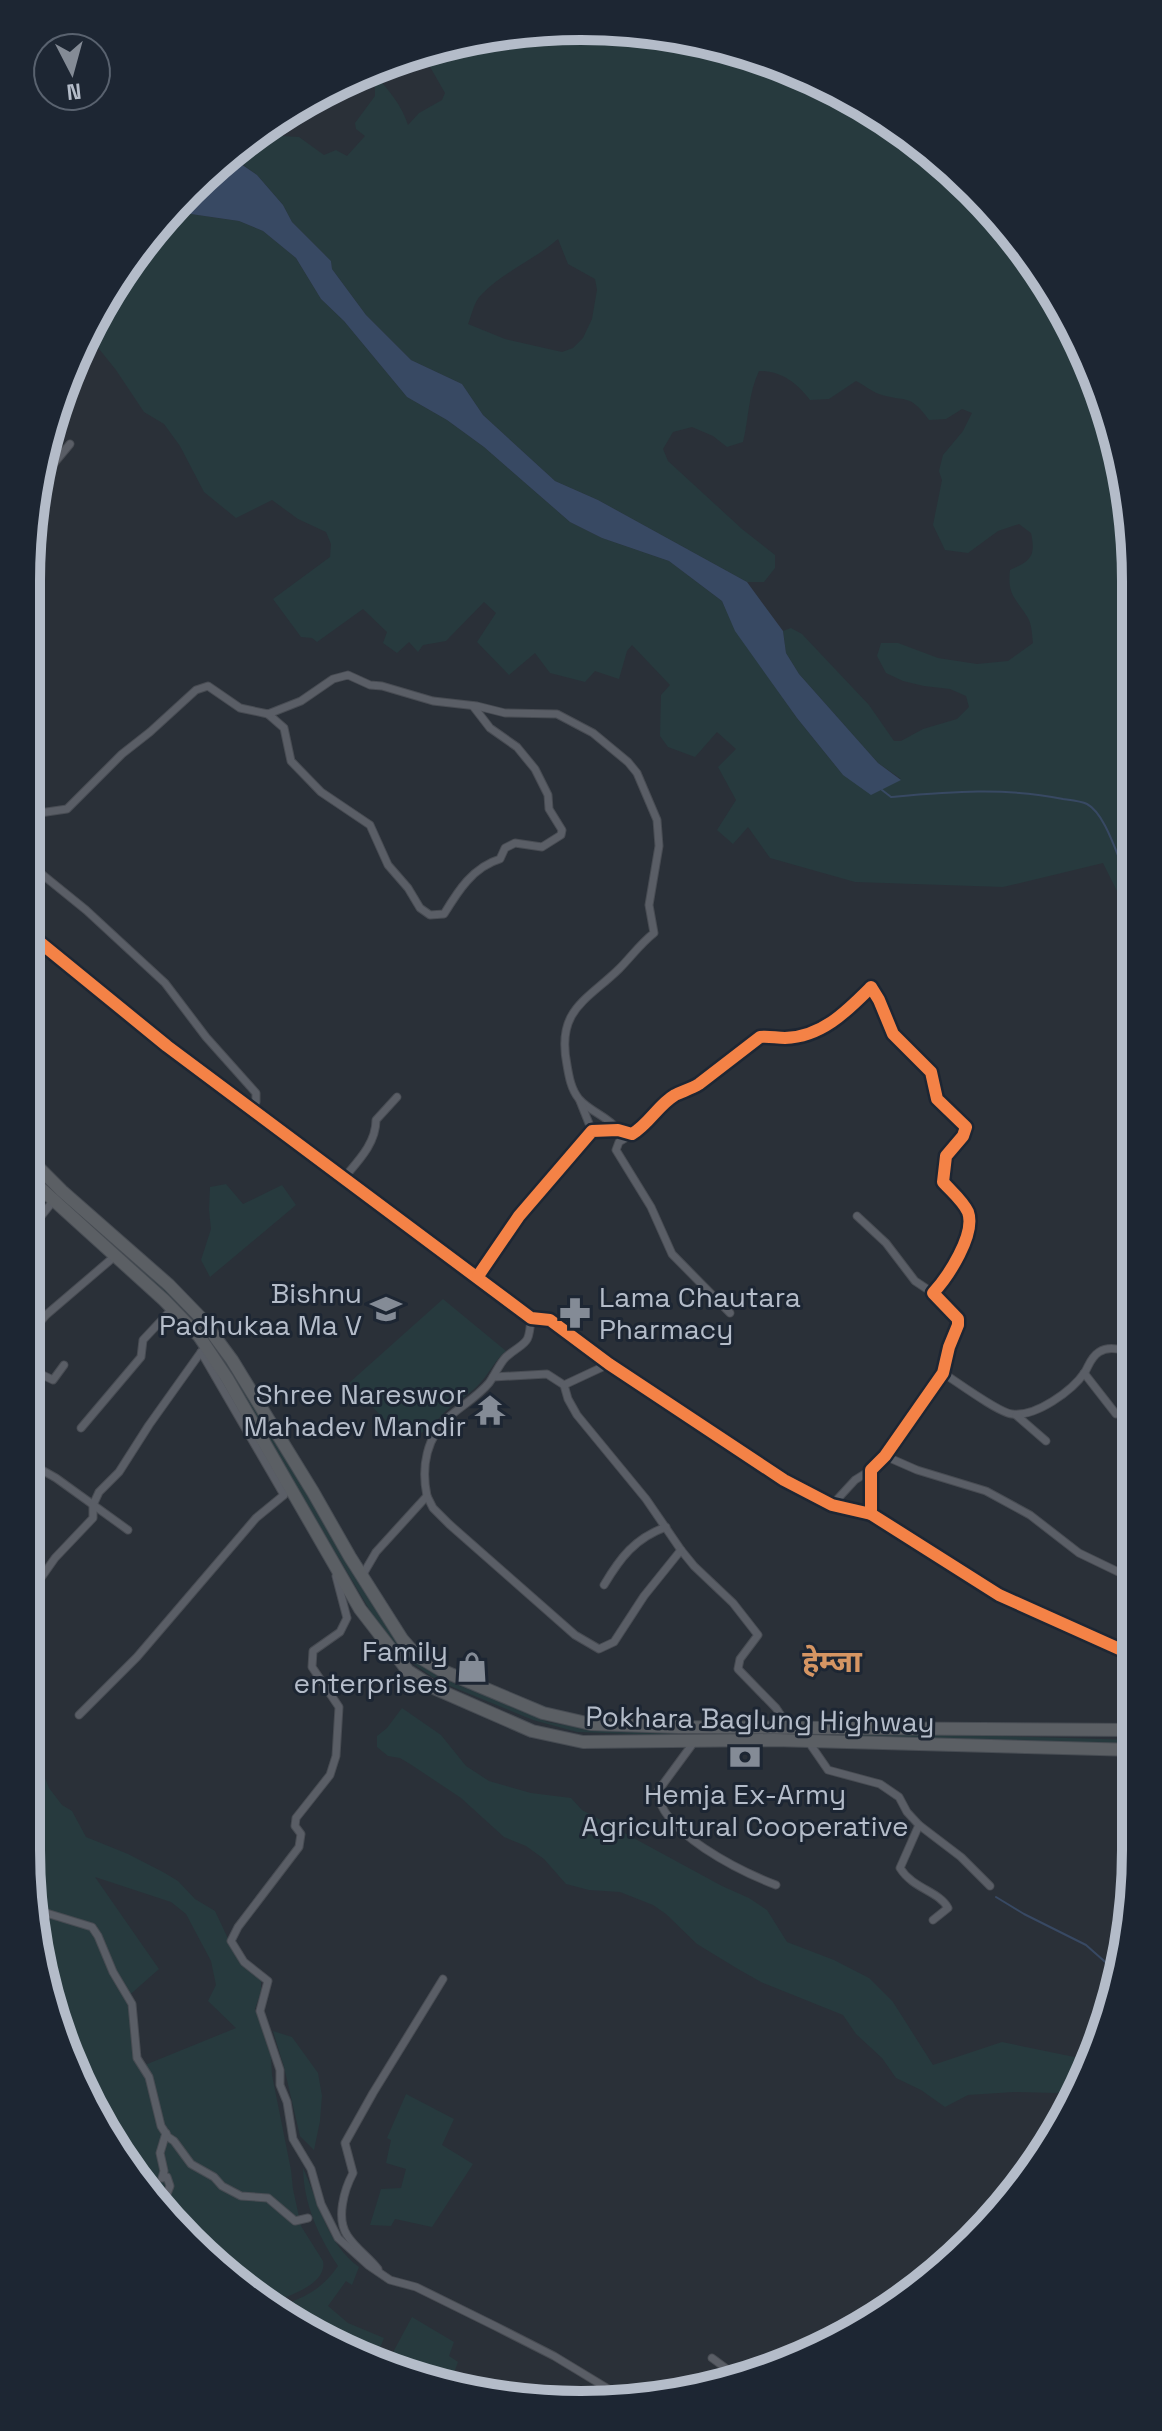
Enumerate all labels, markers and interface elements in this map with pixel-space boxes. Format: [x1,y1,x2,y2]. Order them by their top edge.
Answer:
north arrow [32,32,112,112]
text: N [65,77,83,107]
place label: Bishnu Padhukaa Ma V [159,1275,362,1343]
place label: Lama Chautara Pharmacy [599,1279,801,1347]
school or university icon: Bishnu Padhukaa Ma V [369,1292,403,1326]
pharmacy icon: Lama Chautara Pharmacy [558,1296,592,1330]
place label: Shree Nareswor Mahadev Mandir [244,1376,466,1444]
temple icon: Shree Nareswor Mahadev Mandir [473,1393,507,1427]
place label: Family enterprises [294,1633,448,1701]
district label: हेम्जा [802,1642,863,1681]
shop icon: Family enterprises [455,1650,489,1684]
street label: Pokhara Baglung Highway [585,1698,935,1740]
bank icon: Hemja Ex-Army Agricultural Cooperative [728,1740,762,1774]
place label: Hemja Ex-Army Agricultural Cooperative [581,1776,909,1844]

